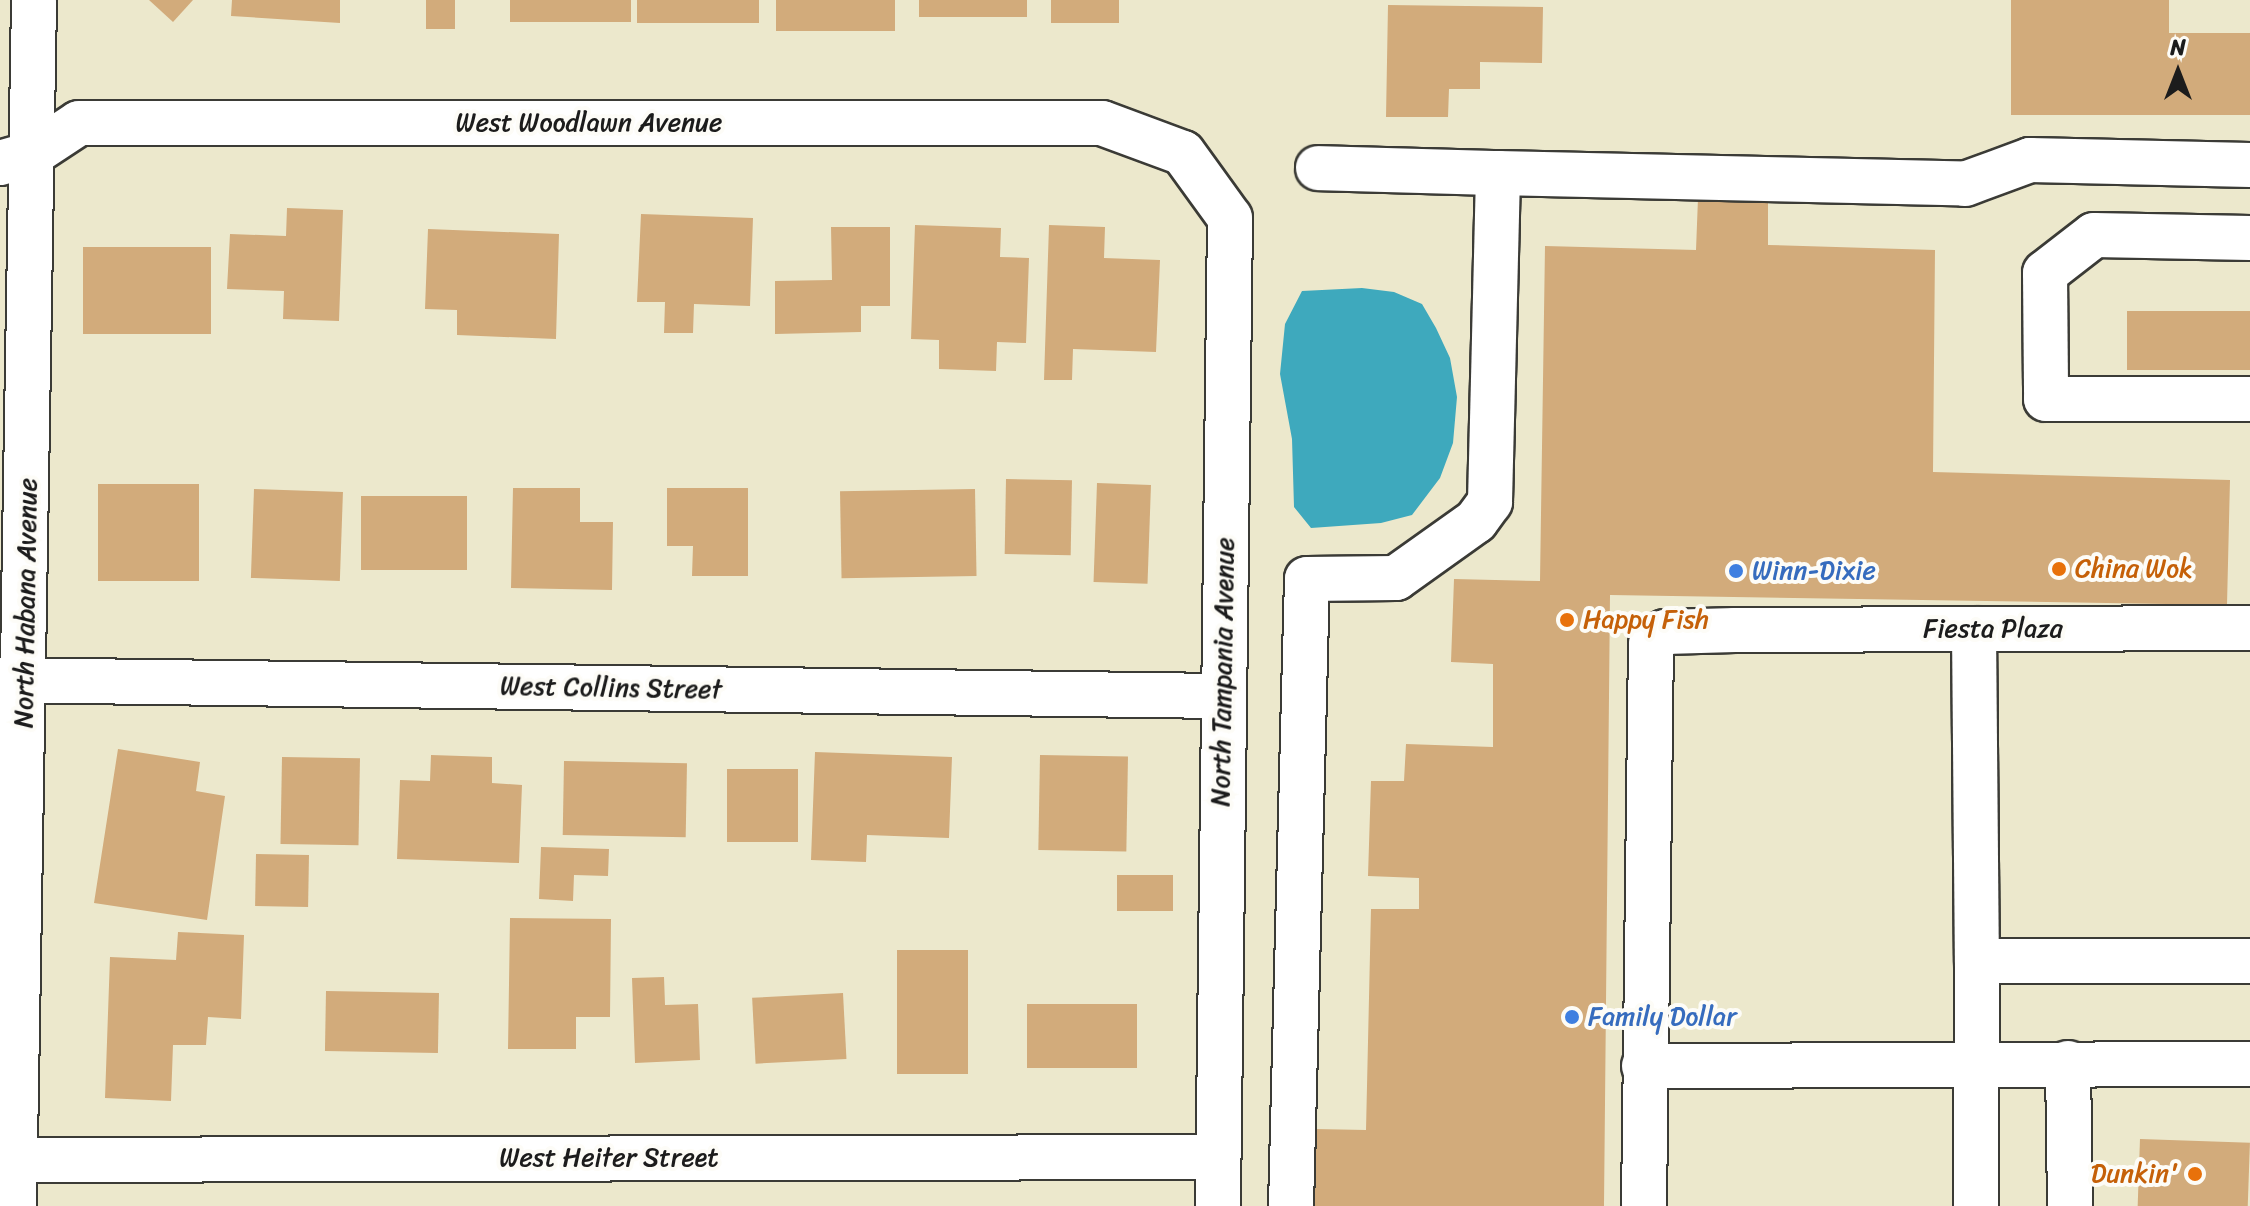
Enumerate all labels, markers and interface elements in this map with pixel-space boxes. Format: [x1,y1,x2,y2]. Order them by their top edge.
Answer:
text: N [2170,28,2186,67]
north arrow [2138,32,2218,112]
street label: West Woodlawn Avenue [456,107,722,139]
street label: North Habana Avenue [8,478,44,728]
street label: North Tampania Avenue [1205,537,1241,807]
place label: China Wok [2075,553,2193,585]
place label: Winn-Dixie [1752,555,1876,587]
marker: China Wok [2050,560,2068,578]
marker: Winn-Dixie [1727,562,1745,580]
place label: Happy Fish [1583,604,1709,636]
marker: Happy Fish [1558,611,1576,629]
street label: Fiesta Plaza [1923,613,2063,645]
street label: West Collins Street [499,670,723,706]
place label: Family Dollar [1588,1001,1737,1033]
marker: Family Dollar [1563,1008,1581,1026]
street label: West Heiter Street [499,1142,719,1174]
place label: Dunkin' [2091,1158,2179,1190]
marker: Dunkin' [2186,1165,2204,1183]

